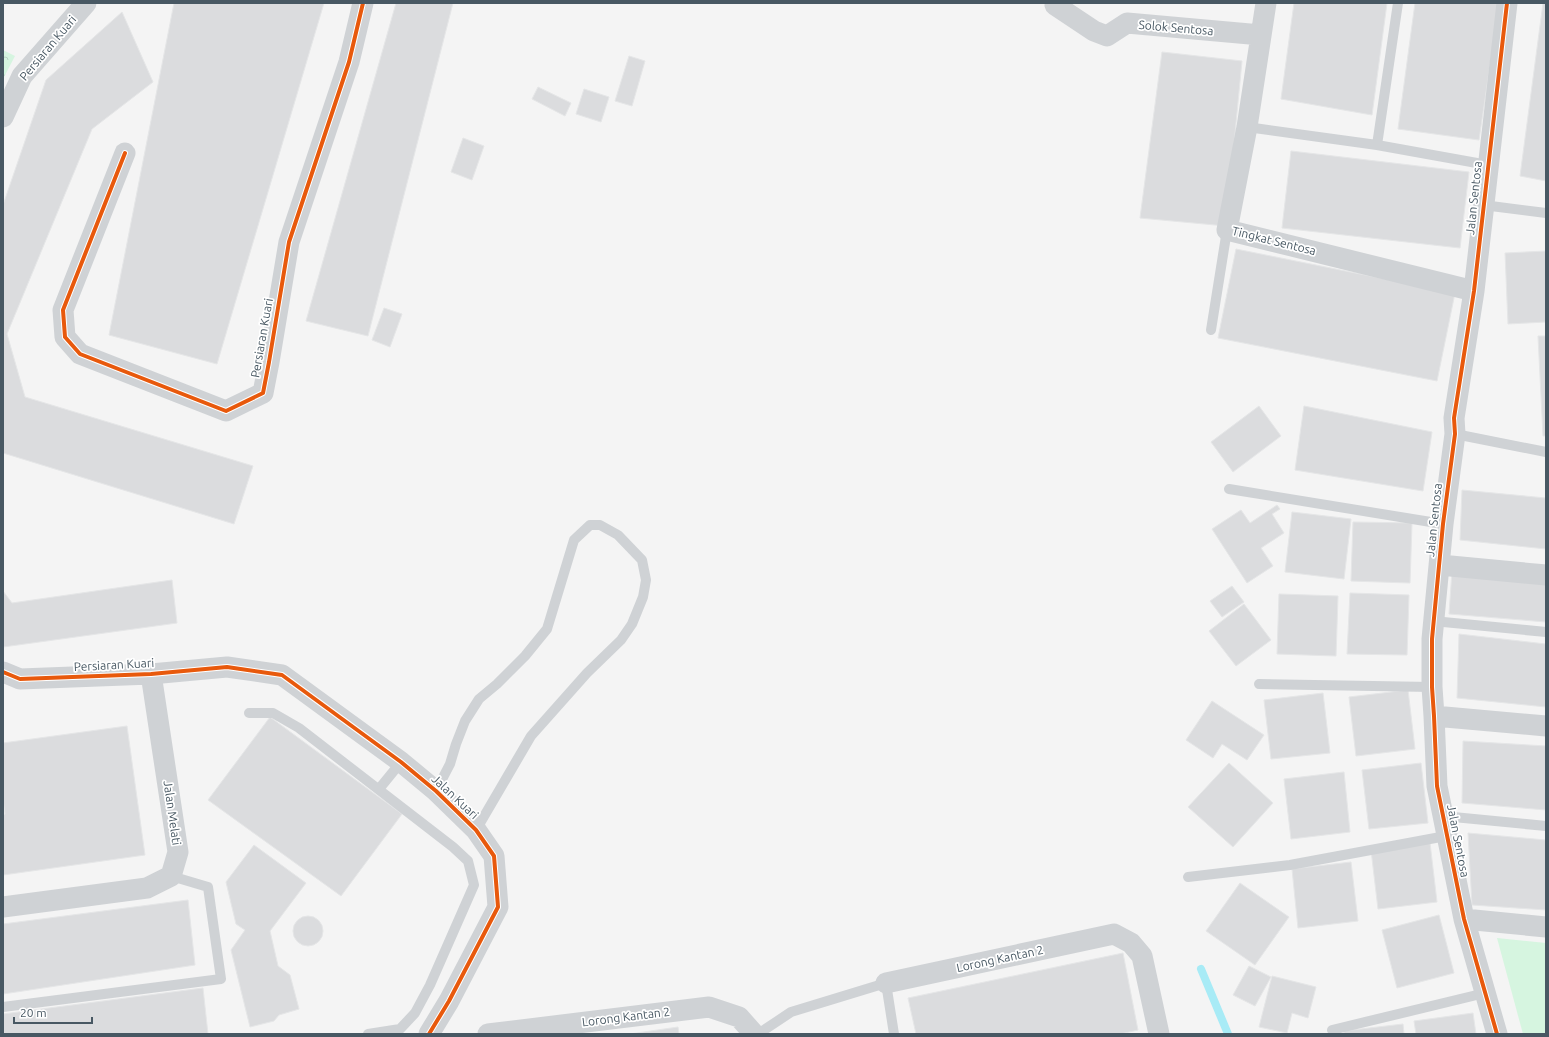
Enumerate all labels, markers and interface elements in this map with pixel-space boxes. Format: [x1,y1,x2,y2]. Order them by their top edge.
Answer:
street label: Persiaran Kuari [17,13,79,83]
street label: Solok Sentosa [1138,18,1214,37]
street label: Jalan Sentosa [1463,161,1484,235]
street label: Tingkat Sentosa [1231,224,1317,257]
street label: Persiaran Kuari [248,297,275,379]
street label: Jalan Sentosa [1423,483,1444,557]
street label: Persiaran Kuari [73,656,155,673]
street label: Jalan Kuari [429,772,481,821]
street label: Jalan Melati [162,780,183,846]
street label: Jalan Sentosa [1445,803,1472,878]
street label: Lorong Kantan 2 [955,943,1045,974]
scale bar [14,999,92,1025]
street label: Lorong Kantan 2 [581,1005,671,1028]
text: 20 m [20,1006,47,1019]

